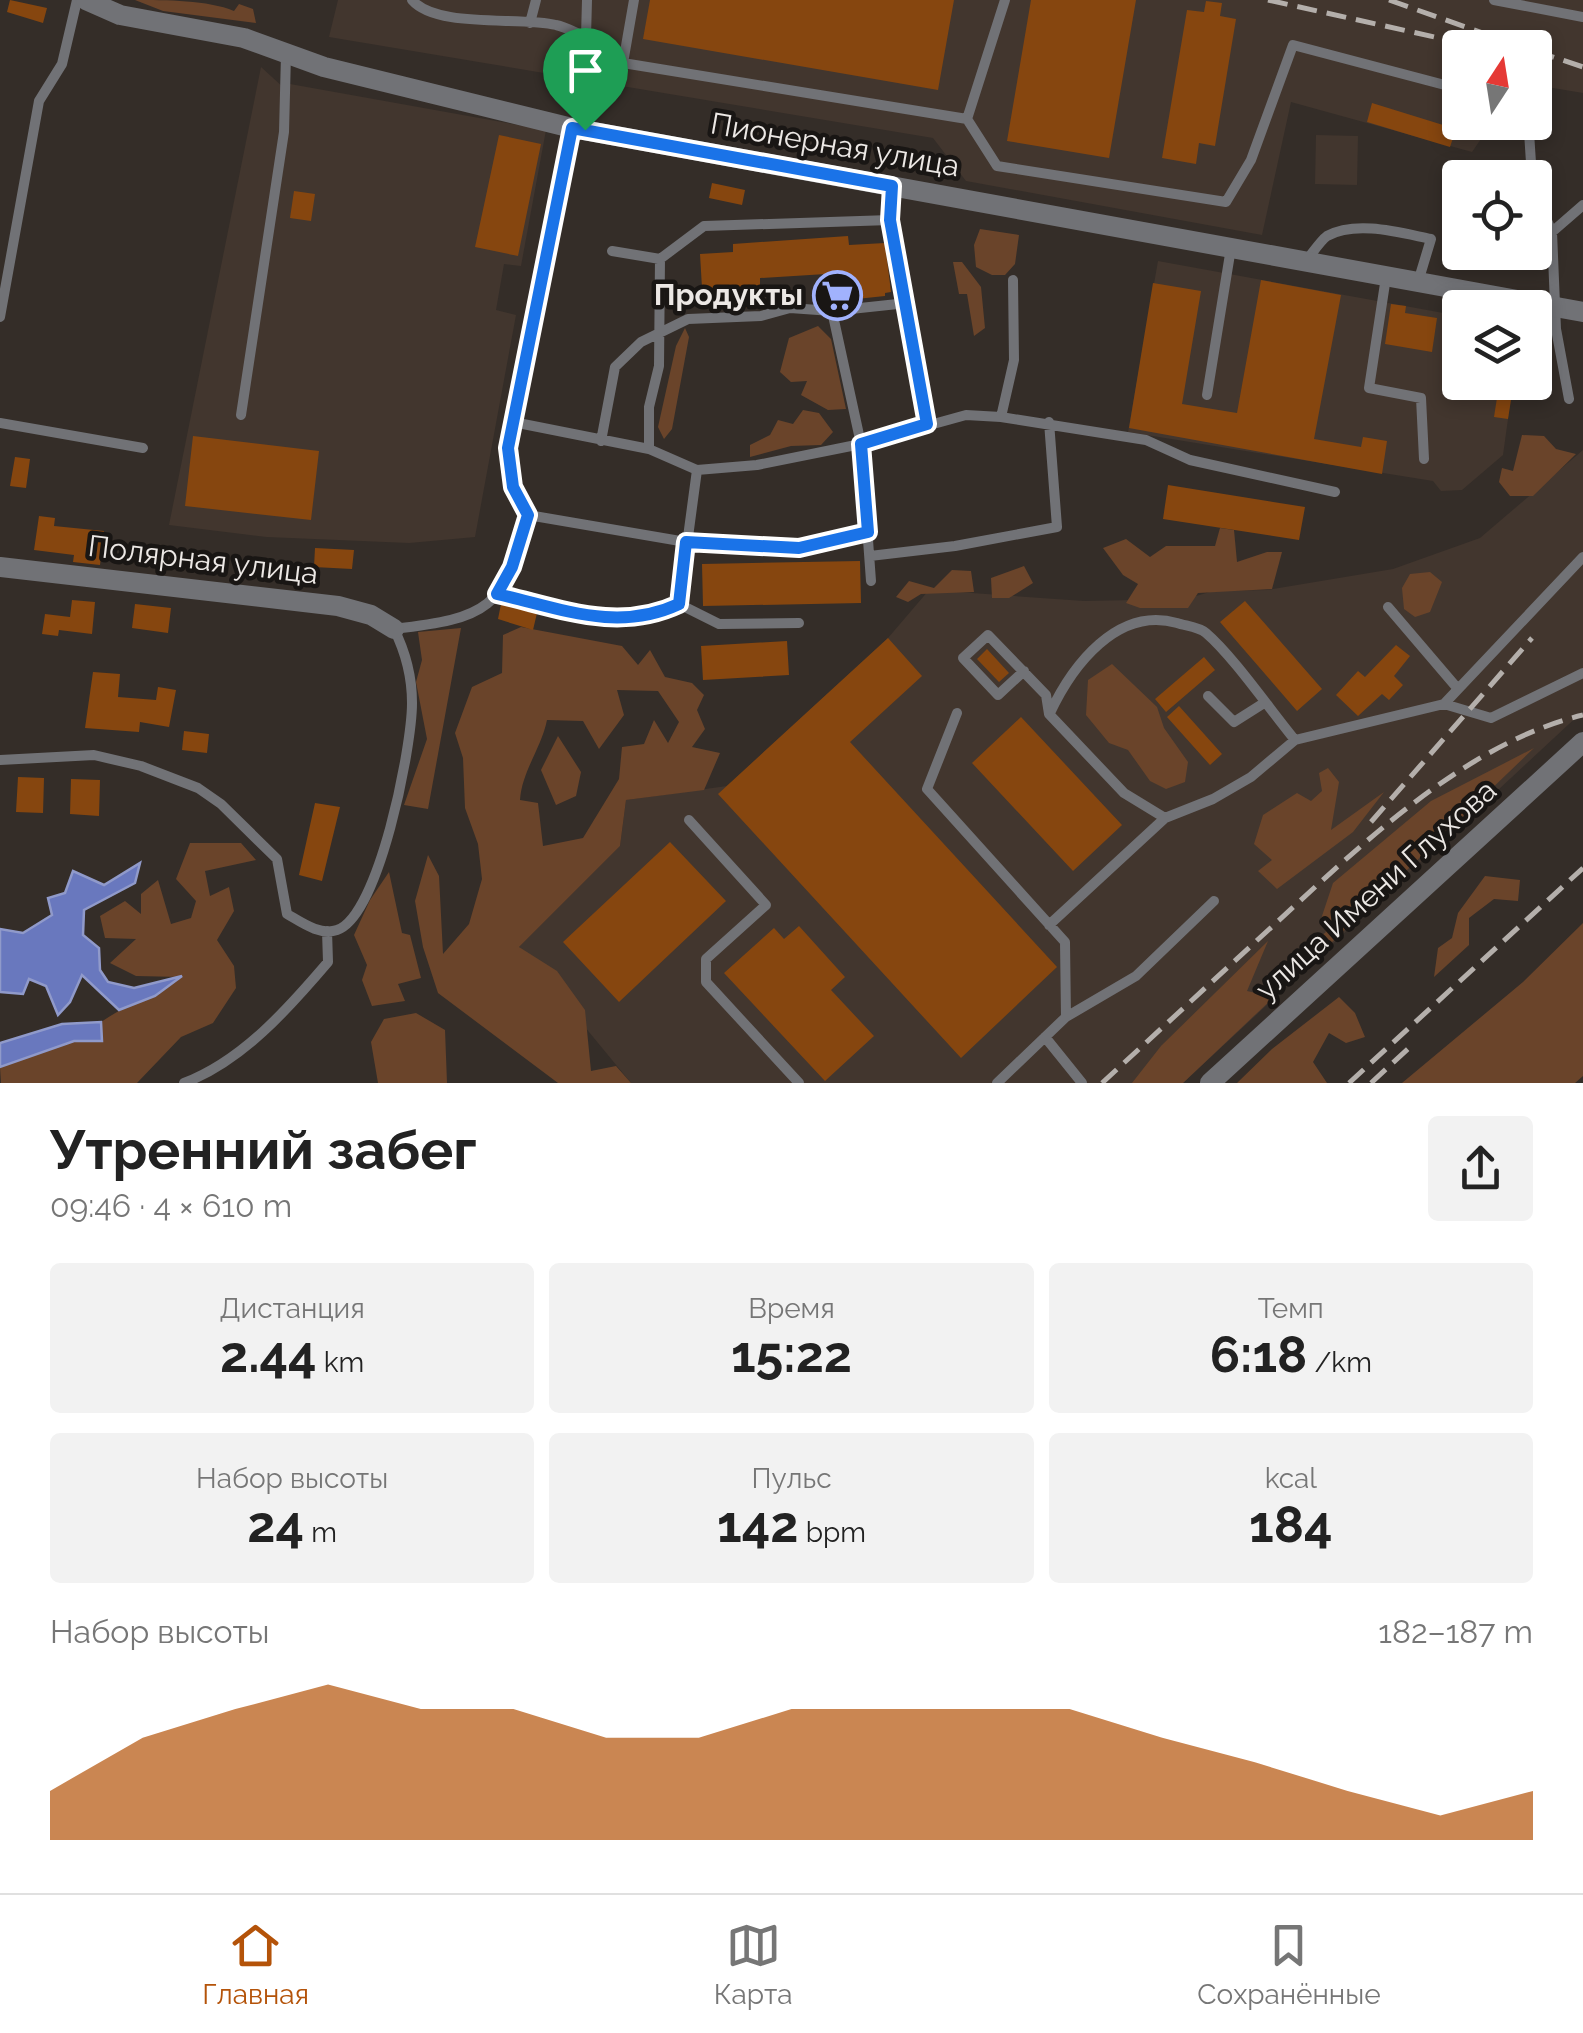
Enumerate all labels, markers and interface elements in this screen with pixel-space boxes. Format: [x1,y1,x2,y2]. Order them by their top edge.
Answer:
pin [543,28,628,131]
north arrow [1442,30,1552,140]
map controls [1442,30,1552,400]
icon: arrive [558,43,613,98]
street label: Пионерная улица [708,105,962,184]
button: locate [1442,160,1552,270]
supermarket icon: Продукты [812,269,864,321]
place label: Продукты [654,277,803,312]
button: layers [1442,290,1552,400]
street label: Полярная улица [86,528,320,591]
street label: улица Имени Глухова [1248,773,1503,1007]
button: share [1428,1116,1533,1221]
text: Утренний забег [50,1117,477,1182]
text: 09:46 · 4 × 610 m [50,1187,292,1224]
text: Дистанция [220,1292,365,1325]
text: Время [748,1292,835,1325]
text: Темп [1258,1292,1324,1325]
text: 2.44 [220,1325,317,1384]
text: 15:22 [731,1325,852,1384]
text: 6:18 [1210,1325,1307,1384]
text: km [317,1346,364,1379]
text: /km [1307,1346,1372,1379]
text: Набор высоты [196,1462,388,1495]
text: Пульс [751,1462,832,1495]
text: kcal [1265,1462,1317,1495]
text: 24 [247,1495,304,1554]
text: 142 [717,1495,799,1554]
text: 184 [1249,1495,1333,1554]
text: m [304,1516,337,1549]
text: bpm [799,1516,866,1549]
text: Набор высоты [50,1613,270,1650]
text: 182–187 m [1378,1613,1533,1650]
tab: Главная [202,1918,309,2011]
tab: Карта [714,1918,793,2011]
tab: Сохранённые [1197,1918,1381,2011]

